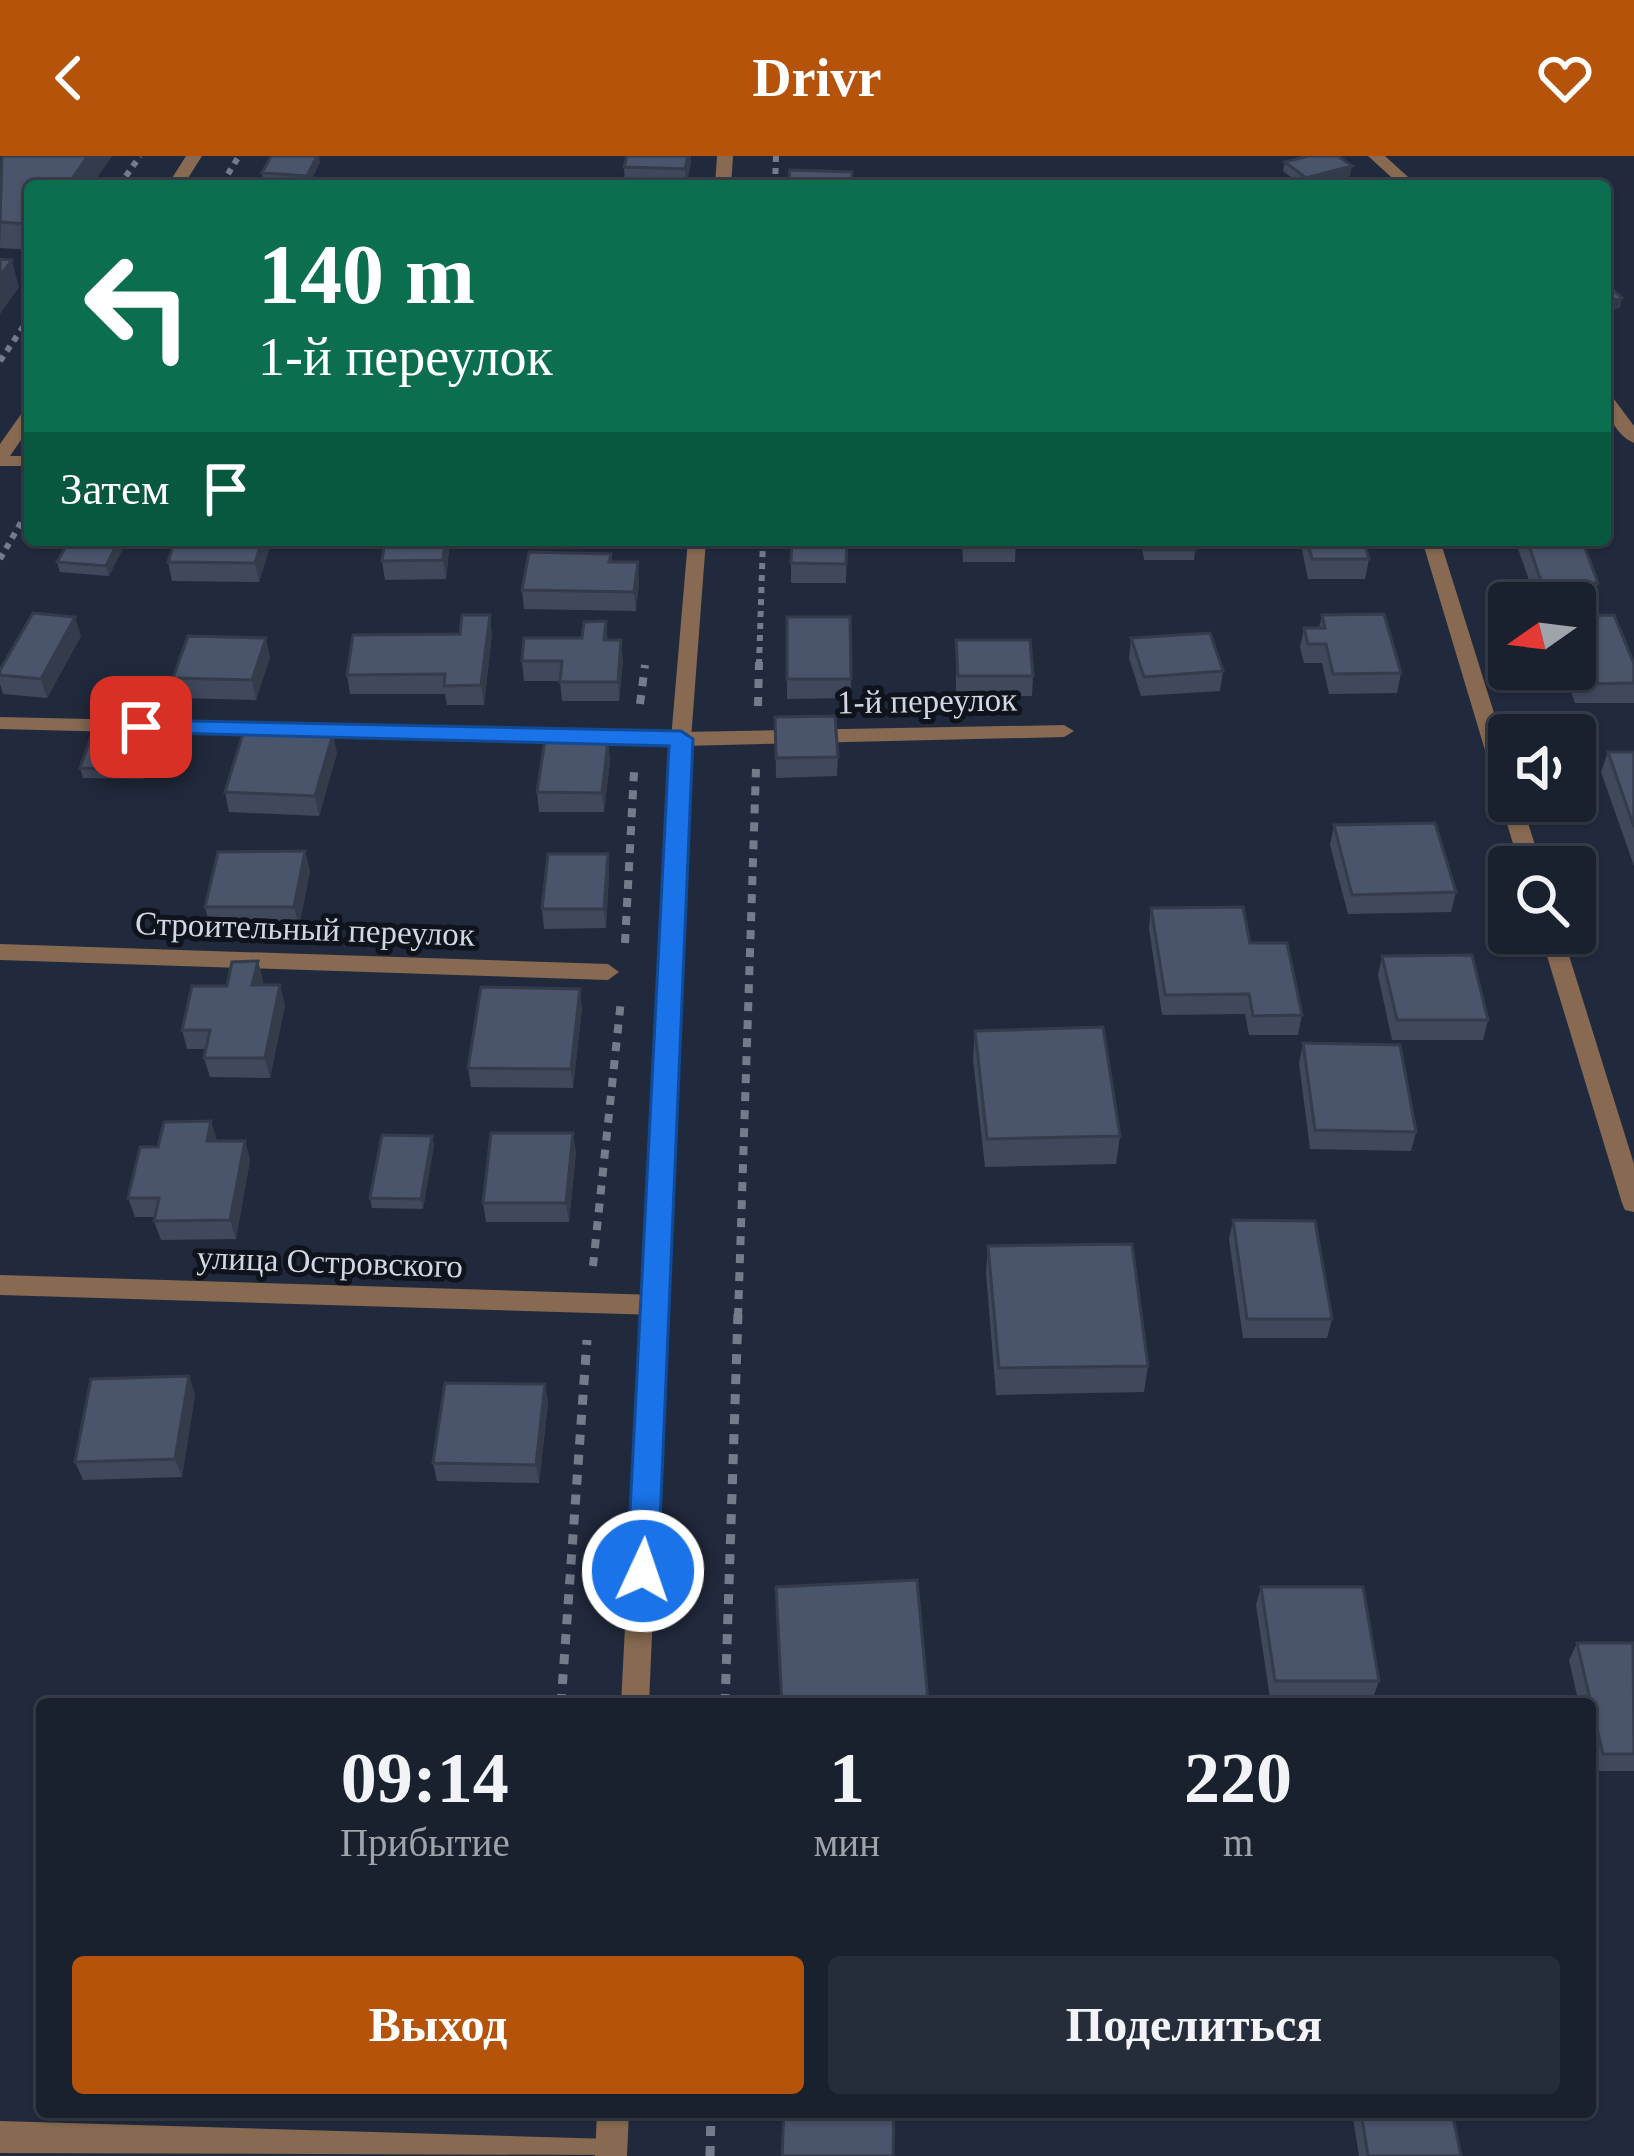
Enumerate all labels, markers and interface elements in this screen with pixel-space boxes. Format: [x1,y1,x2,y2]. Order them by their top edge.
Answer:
icon: back [36,45,102,111]
icon: heart [1532,45,1598,111]
text: Drivr [753,48,881,108]
icon: left [60,228,216,384]
text: 140 m [258,228,475,321]
text: 1-й переулок [258,327,553,387]
icon: arrive [193,456,259,522]
text: Затем [60,464,169,514]
north arrow [1488,582,1596,690]
map controls [1488,582,1596,954]
pin [90,676,192,778]
street label: 1-й переулок [837,681,1018,721]
icon: arrive [108,694,174,760]
button: sound [1488,714,1596,822]
button: search [1488,846,1596,954]
street label: Строительный переулок [134,905,477,953]
street label: улица Островского [196,1239,464,1285]
position arrow [580,1508,706,1634]
text: 09:14 [341,1738,509,1818]
text: 1 [829,1738,865,1818]
text: 220 [1184,1738,1292,1818]
text: Прибытие [340,1821,510,1864]
text: мин [814,1821,880,1864]
text: m [1223,1821,1253,1864]
button: Выход [72,1956,804,2094]
button: Поделиться [828,1956,1560,2094]

